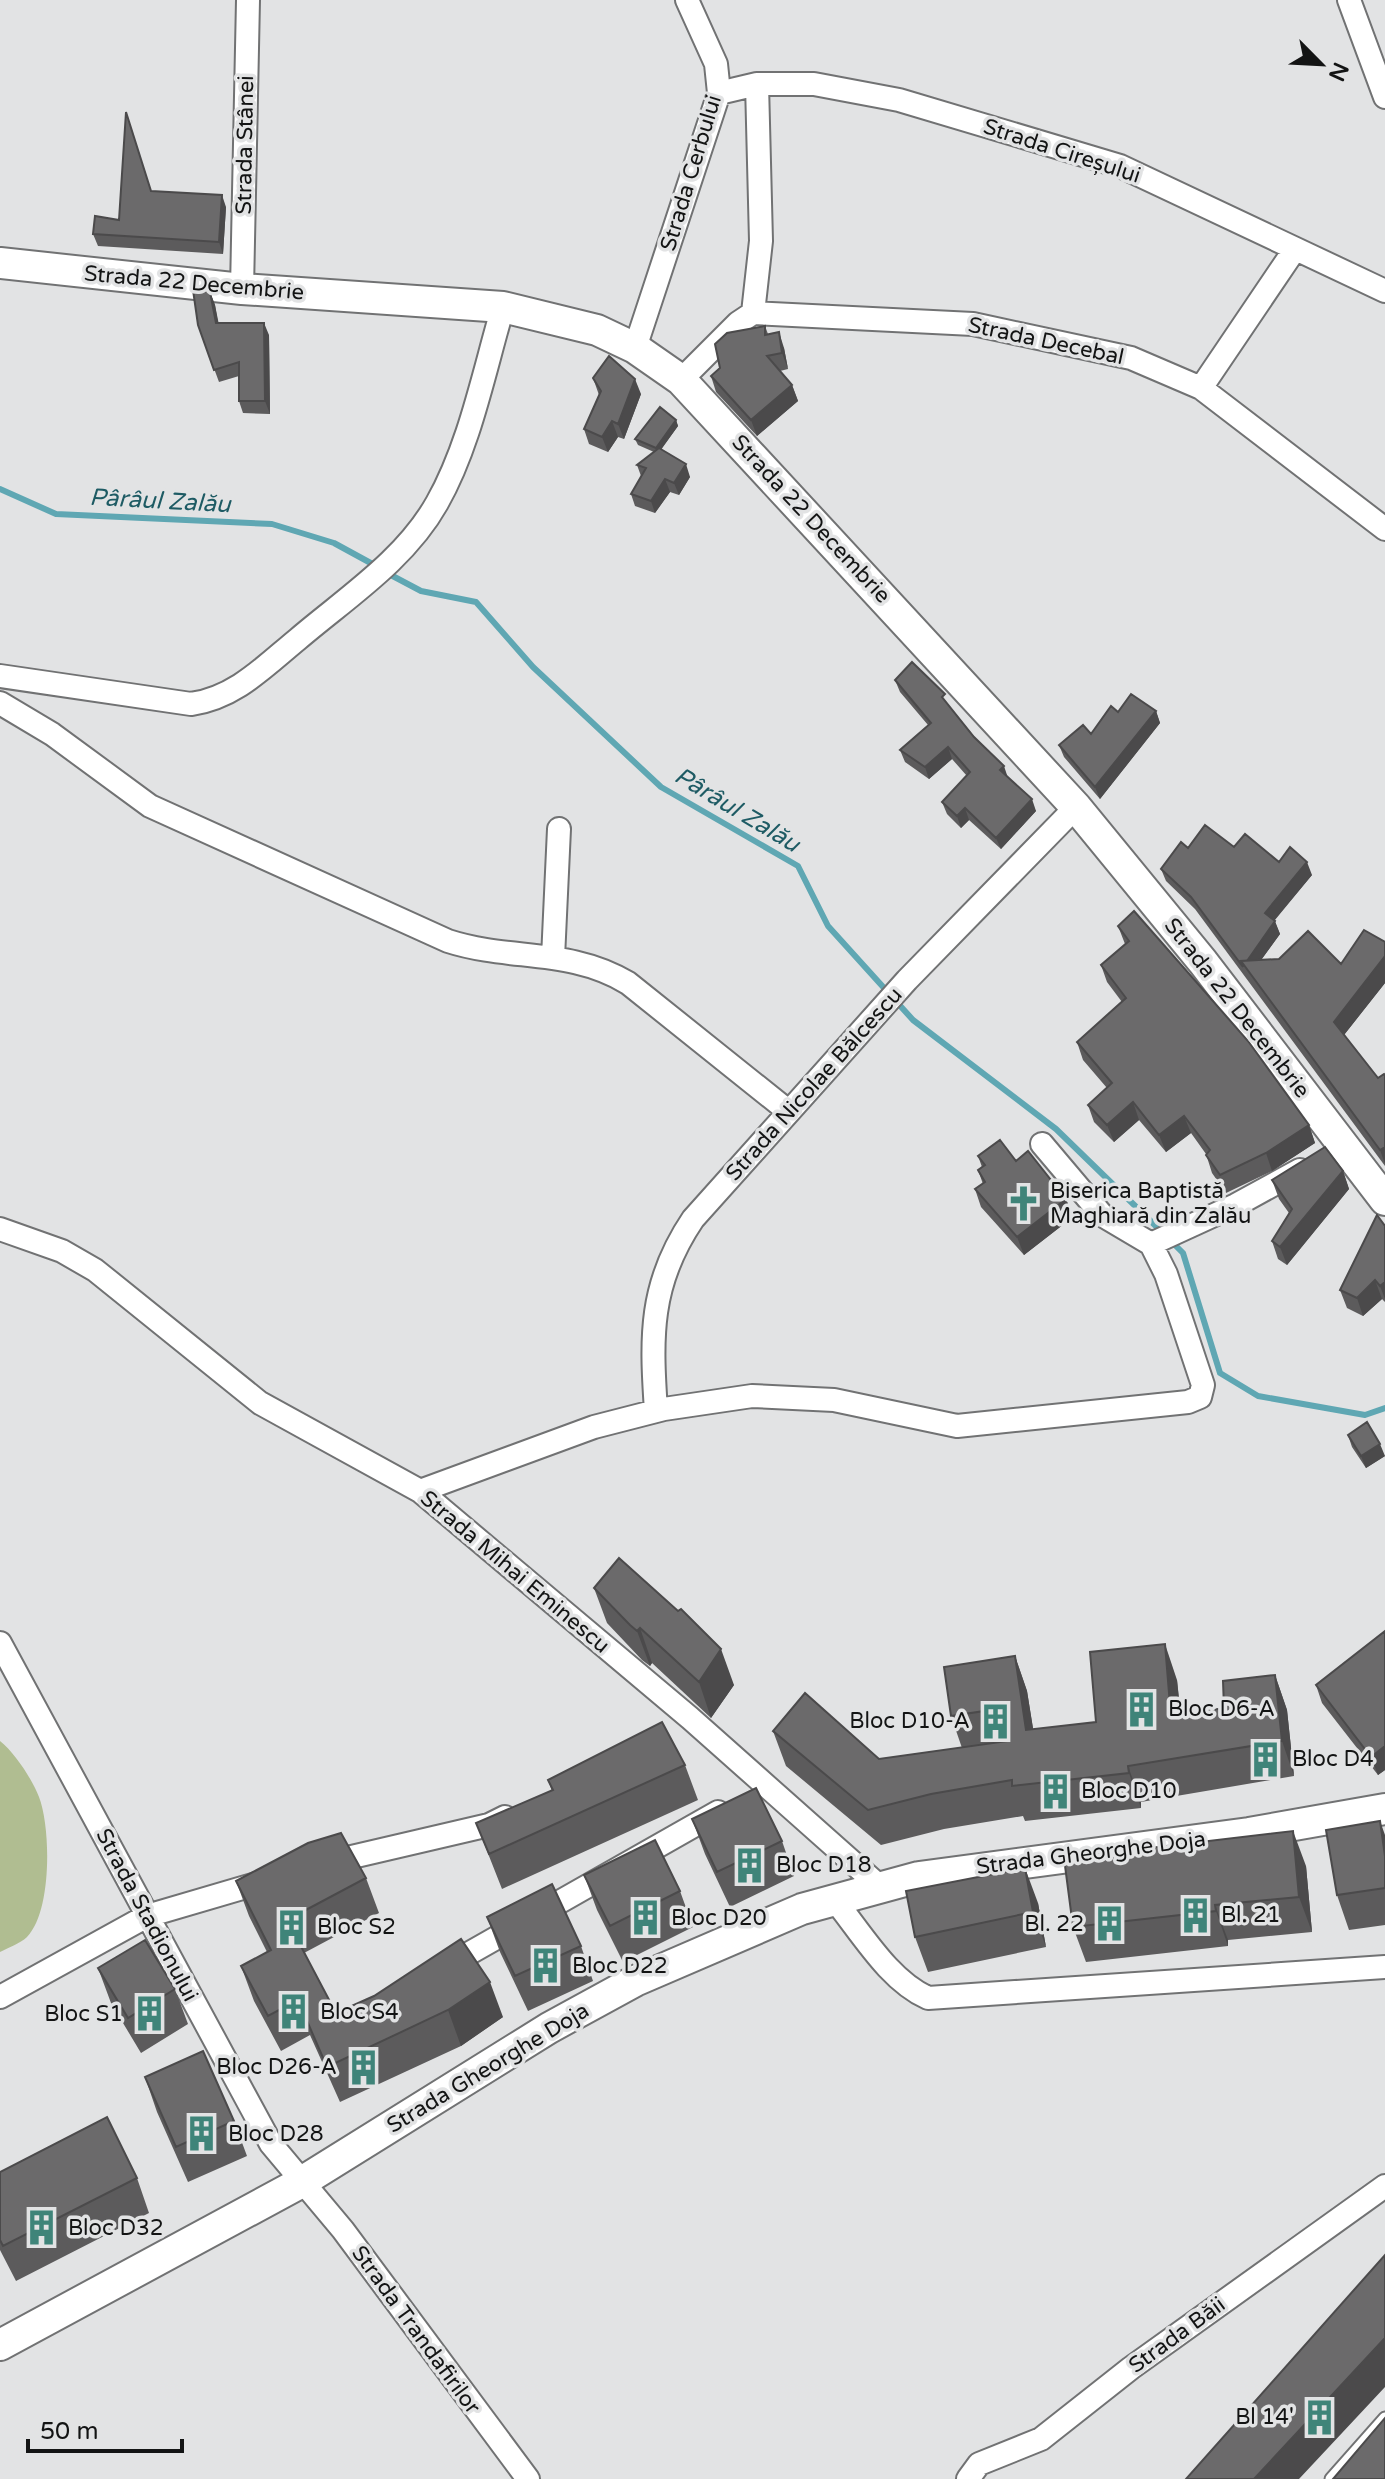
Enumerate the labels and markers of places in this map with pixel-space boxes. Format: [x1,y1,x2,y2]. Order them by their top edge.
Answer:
place label: Biserica Baptistă Maghiară din Zalău [1050,1178,1251,1229]
church icon: Biserica Baptistă Maghiară din Zalău [1005,1185,1043,1223]
building icon: Bloc D6-A [1123,1690,1161,1728]
place label: Bloc D6-A [1168,1696,1275,1722]
building icon: Bloc D10-A [977,1702,1015,1740]
place label: Bloc D10-A [849,1708,970,1734]
building icon: Bloc D4 [1247,1740,1285,1778]
place label: Bloc D4 [1292,1746,1374,1772]
building icon: Bloc D10 [1036,1772,1074,1810]
place label: Bloc D10 [1081,1778,1177,1804]
building icon: Bloc D18 [731,1846,769,1884]
place label: Bloc D18 [776,1852,872,1878]
building icon: Bl. 21 [1176,1896,1214,1934]
building icon: Bloc D20 [626,1899,664,1937]
place label: Bl. 21 [1221,1902,1281,1928]
place label: Bloc D20 [671,1905,767,1931]
building icon: Bl. 22 [1091,1905,1129,1943]
building icon: Bloc S2 [272,1908,310,1946]
place label: Bl. 22 [1024,1911,1084,1937]
place label: Bloc S2 [317,1914,396,1940]
building icon: Bloc D22 [527,1947,565,1985]
place label: Bloc D22 [572,1953,668,1979]
building icon: Bloc S4 [275,1993,313,2031]
building icon: Bloc S1 [130,1995,168,2033]
place label: Bloc S4 [320,1999,399,2025]
place label: Bloc S1 [44,2001,123,2027]
building icon: Bloc D26-A [344,2048,382,2086]
place label: Bloc D26-A [216,2054,337,2080]
building icon: Bloc D28 [183,2115,221,2153]
place label: Bloc D28 [228,2121,324,2147]
building icon: Bloc D32 [23,2209,61,2247]
place label: Bloc D32 [68,2215,164,2241]
building icon: Bl 14' [1301,2398,1339,2436]
place label: Bl 14' [1235,2404,1294,2430]

